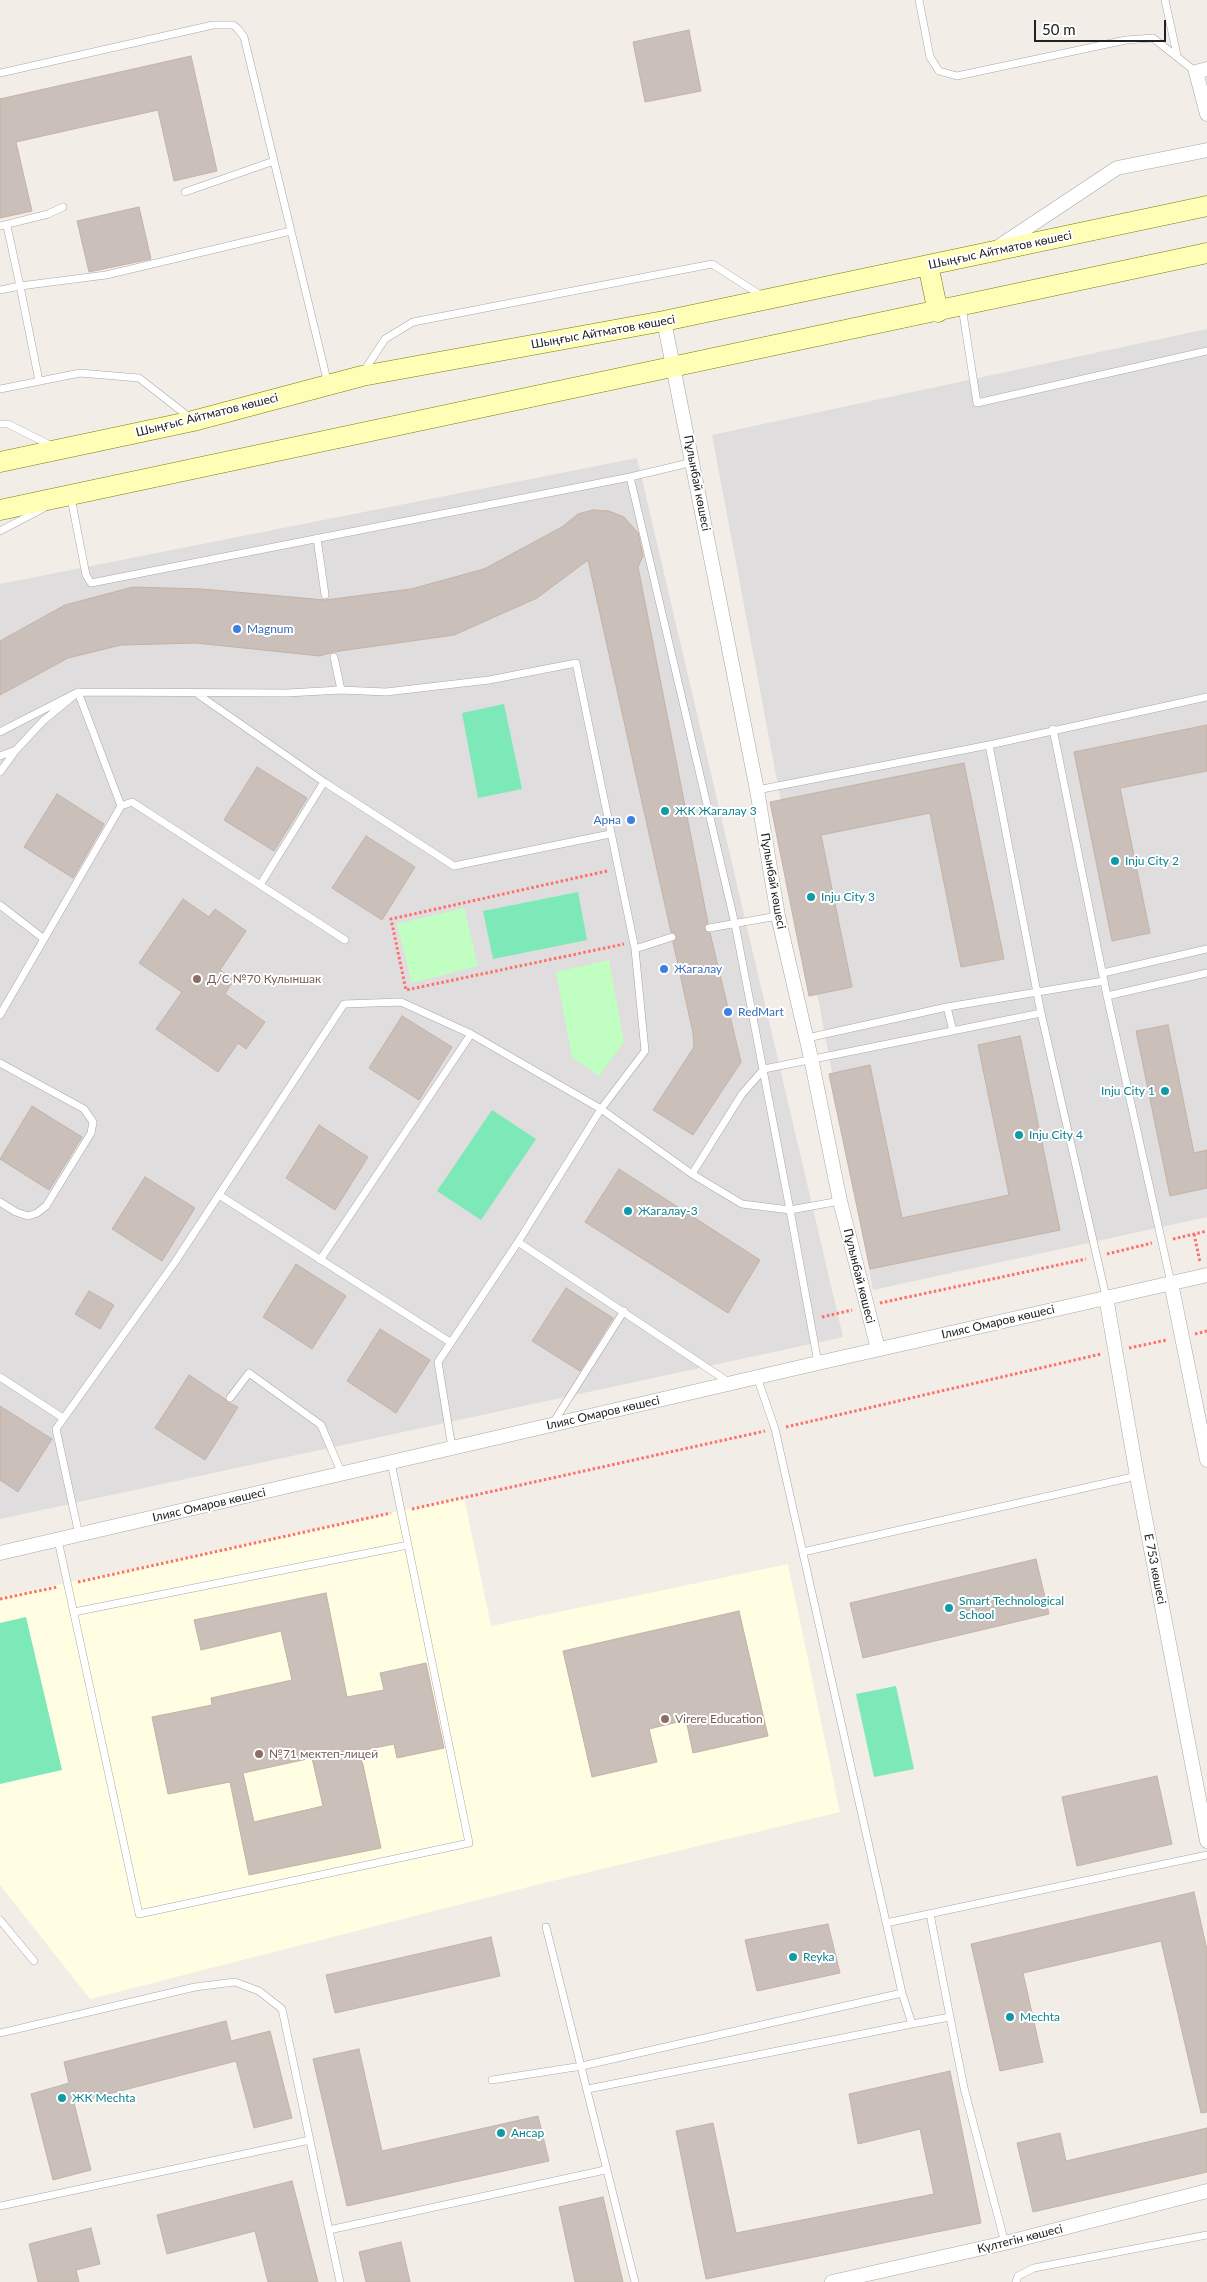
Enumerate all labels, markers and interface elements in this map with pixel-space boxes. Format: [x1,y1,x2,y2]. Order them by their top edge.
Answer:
scale bar [1037,10,1170,42]
text: 50 m [1042,20,1076,38]
street label: Шыңғыс Айтматов көшесі [927,228,1073,272]
street label: Шыңғыс Айтматов көшесі [530,312,676,352]
street label: Шыңғыс Айтматов көшесі [134,390,280,440]
street label: Пұлынбай көшесі [681,434,713,532]
place label: Magnum [247,622,293,636]
marker: Magnum [231,623,243,635]
place label: ЖК Жагалау 3 [675,804,757,818]
marker: ЖК Жагалау 3 [659,805,671,817]
place label: Арна [593,813,621,827]
marker: Арна [625,814,637,826]
street label: Пұлынбай көшесі [757,832,789,930]
place label: Inju City 2 [1125,854,1179,868]
marker: Inju City 2 [1109,855,1121,867]
place label: Inju City 3 [821,890,875,904]
marker: Inju City 3 [805,891,817,903]
place label: Жагалау [674,962,722,976]
marker: Жагалау [658,963,670,975]
place label: Д/С №70 Кулыншак [207,972,321,986]
marker: Д/С №70 Кулыншак [191,973,203,985]
place label: RedMart [738,1005,784,1019]
marker: RedMart [722,1006,734,1018]
place label: Inju City 1 [1101,1084,1155,1098]
marker: Inju City 1 [1159,1085,1171,1097]
place label: Inju City 4 [1029,1128,1083,1142]
marker: Inju City 4 [1013,1129,1025,1141]
place label: Жагалау-3 [638,1204,698,1218]
marker: Жагалау-3 [622,1205,634,1217]
street label: Пұлынбай көшесі [840,1227,878,1325]
street label: Ілияс Омаров көшесі [940,1302,1056,1342]
street label: Ілияс Омаров көшесі [545,1393,661,1433]
street label: Ілияс Омаров көшесі [151,1485,267,1525]
street label: Е 753 көшесі [1141,1533,1169,1605]
place label: Smart Technological School [959,1594,1064,1622]
marker: Smart Technological School [943,1602,955,1614]
place label: Virere Education [675,1712,763,1726]
marker: Virere Education [659,1713,671,1725]
place label: №71 мектеп-лицей [269,1747,378,1761]
marker: №71 мектеп-лицей [253,1748,265,1760]
place label: Reyka [803,1950,835,1964]
marker: Reyka [787,1951,799,1963]
place label: Mechta [1020,2010,1060,2024]
marker: Mechta [1004,2011,1016,2023]
place label: ЖК Mechta [72,2091,135,2105]
marker: ЖК Mechta [56,2092,68,2104]
place label: Ансар [511,2126,544,2140]
marker: Ансар [495,2127,507,2139]
street label: Күлтегін көшесі [976,2221,1064,2257]

